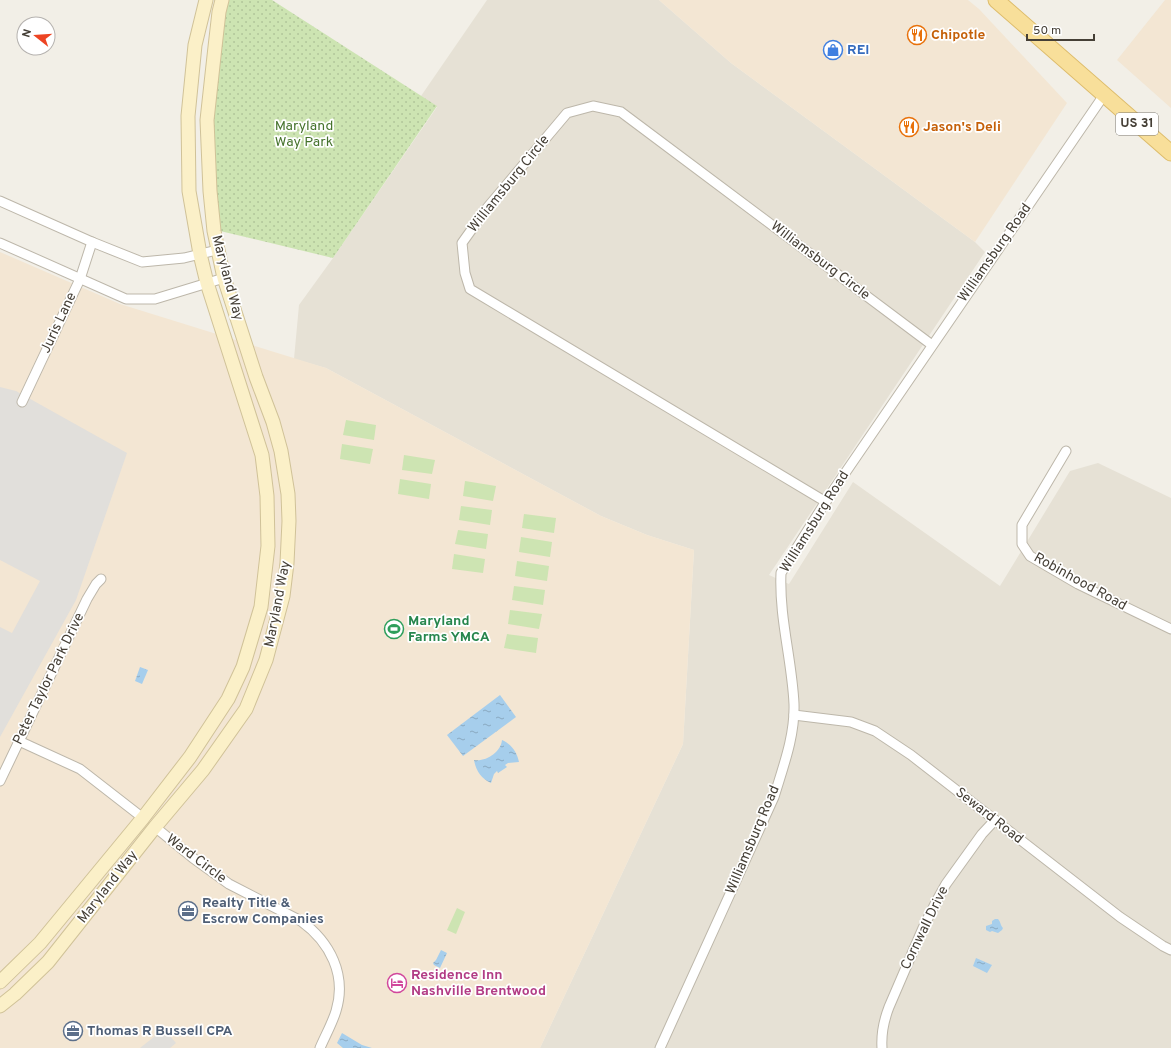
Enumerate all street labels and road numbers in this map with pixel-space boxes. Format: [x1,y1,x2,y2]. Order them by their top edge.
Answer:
road number: US 31 [1116,113,1158,135]
street label: Williamsburg Circle [465,132,553,236]
street label: Williamsburg Road [955,200,1035,306]
street label: Williamsburg Circle [767,218,873,304]
street label: Maryland Way [207,233,247,323]
street label: Juris Lane [37,290,81,356]
street label: Williamsburg Road [777,468,853,576]
street label: Robinhood Road [1030,549,1130,615]
street label: Maryland Way [261,559,295,649]
street label: Peter Taylor Park Drive [10,610,88,748]
street label: Williamsburg Road [722,783,784,897]
street label: Seward Road [952,784,1026,848]
street label: Ward Circle [162,831,230,887]
street label: Maryland Way [74,847,142,927]
street label: Cornwall Drive [897,883,953,973]

